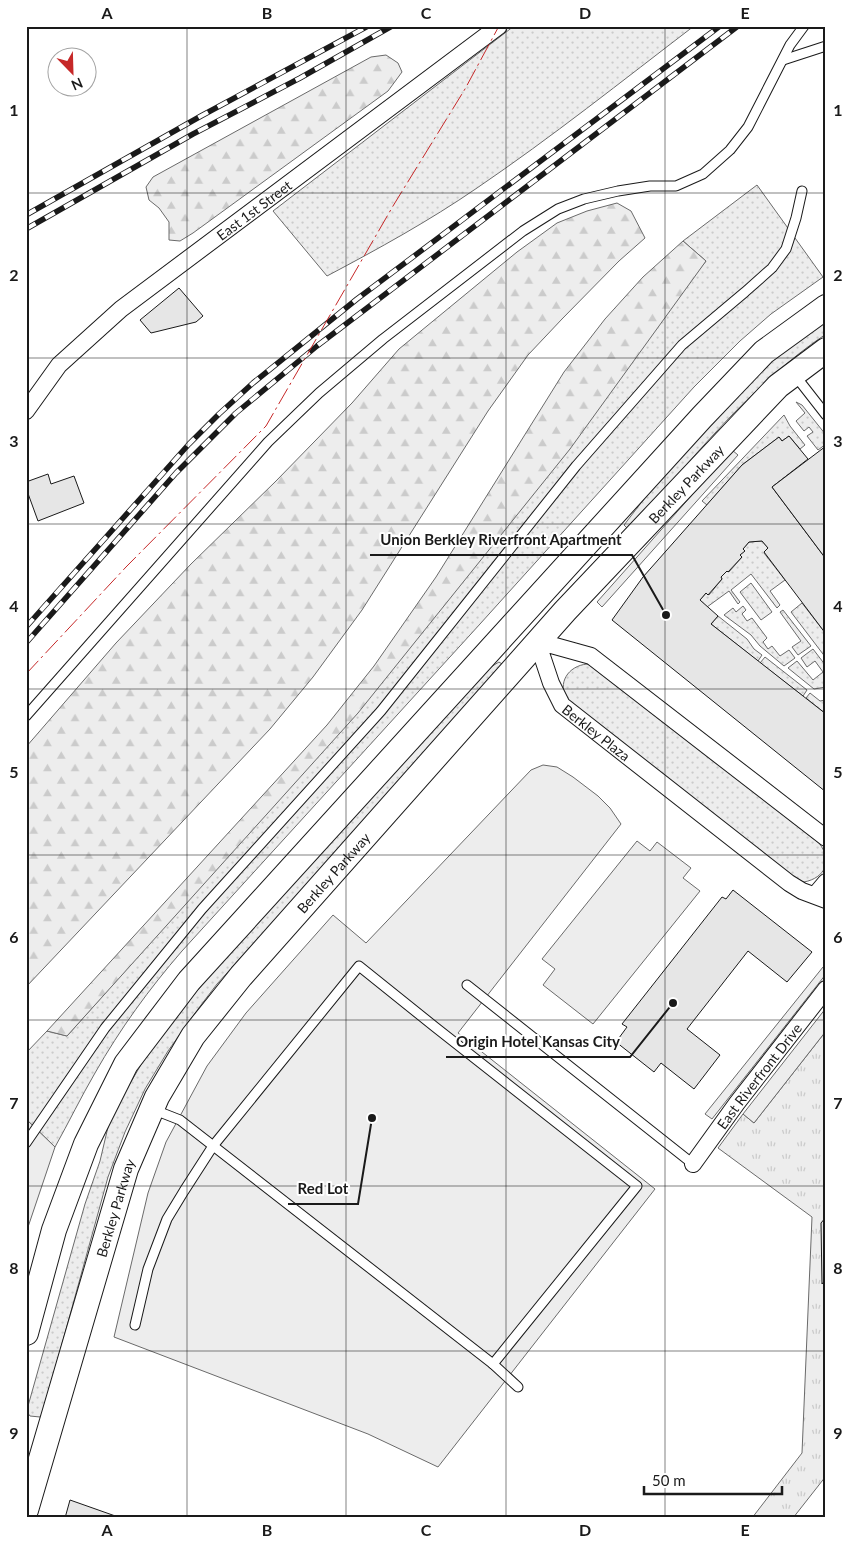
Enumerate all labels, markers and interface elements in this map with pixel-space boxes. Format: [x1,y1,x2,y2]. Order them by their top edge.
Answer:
text: A [100,3,113,22]
text: B [262,3,272,22]
text: C [421,3,432,22]
text: D [579,3,591,22]
text: E [740,3,750,22]
north arrow [48,48,98,98]
text: N [69,74,86,94]
text: 1 [9,100,19,119]
text: 1 [833,100,843,119]
street label: East 1st Street [213,176,295,243]
text: 2 [9,265,19,284]
text: 2 [833,265,843,284]
text: 3 [9,431,19,450]
text: 3 [833,431,843,450]
street label: Berkley Parkway [644,440,727,526]
callout: Union Berkley Riverfront Apartment [370,525,632,555]
text: Union Berkley Riverfront Apartment [380,530,622,548]
text: 4 [9,596,19,615]
text: 4 [833,596,843,615]
street label: Berkley Plaza [559,700,634,764]
text: 5 [9,762,19,781]
text: 5 [833,762,843,781]
street label: Berkley Parkway [293,828,374,916]
text: 6 [9,927,19,946]
text: 6 [833,927,843,946]
street label: East Riverfront Drive [713,1020,805,1132]
callout: Origin Hotel Kansas City [446,1027,630,1057]
text: Origin Hotel Kansas City [456,1032,620,1050]
text: 7 [9,1093,19,1112]
text: 7 [833,1093,843,1112]
street label: Berkley Parkway [92,1155,138,1259]
callout: Red Lot [288,1174,358,1204]
text: Red Lot [298,1179,349,1197]
text: 8 [9,1258,19,1277]
text: 8 [833,1258,843,1277]
text: 9 [9,1423,19,1442]
text: 9 [833,1423,843,1442]
scale bar [644,1464,782,1496]
text: 50 m [652,1471,686,1489]
text: A [100,1520,113,1539]
text: B [262,1520,272,1539]
text: C [421,1520,432,1539]
text: D [579,1520,591,1539]
text: E [740,1520,750,1539]

